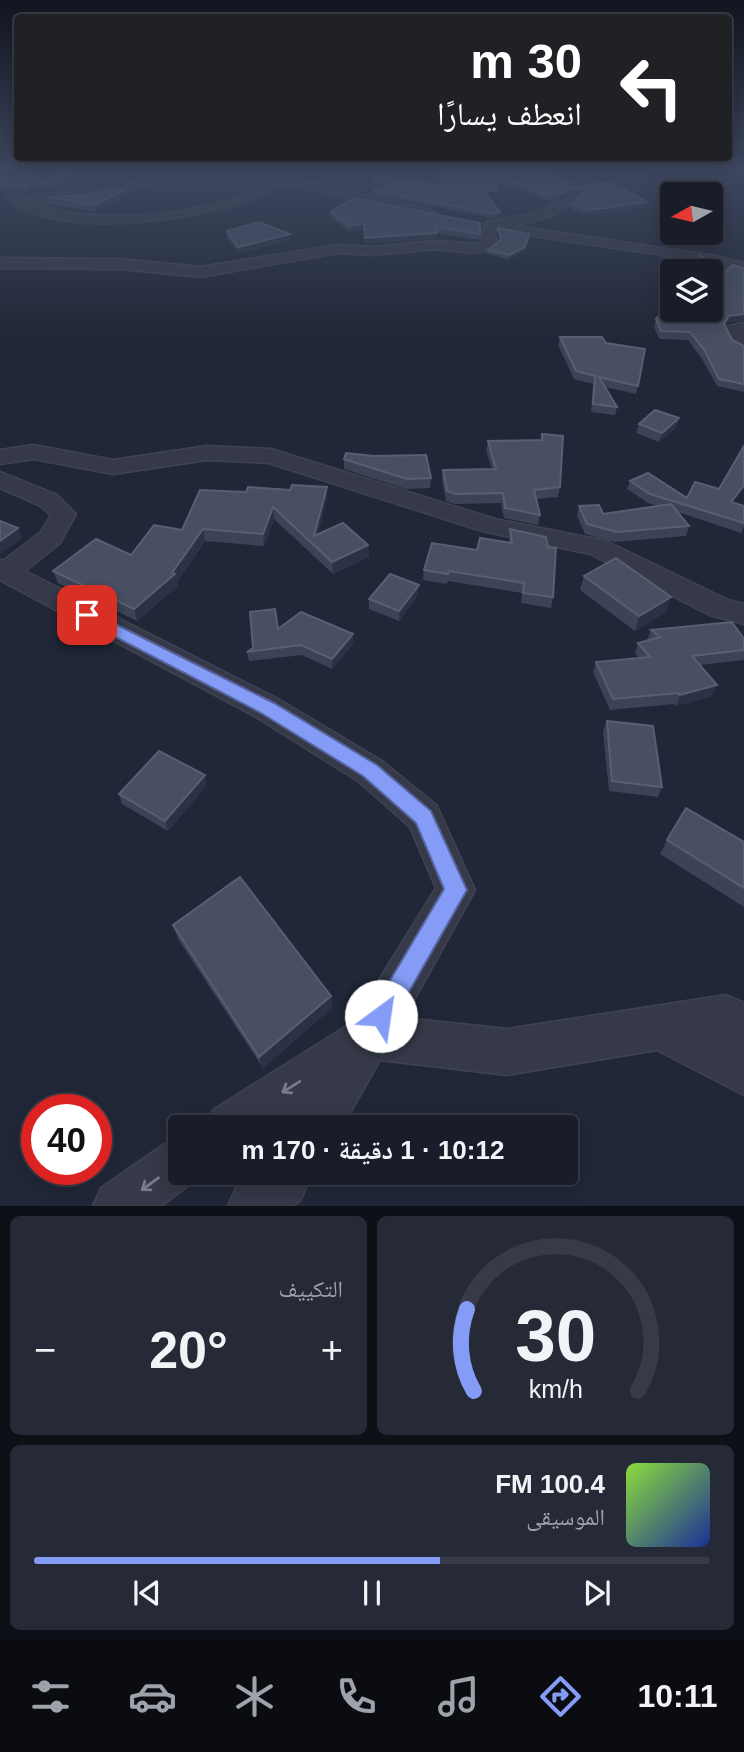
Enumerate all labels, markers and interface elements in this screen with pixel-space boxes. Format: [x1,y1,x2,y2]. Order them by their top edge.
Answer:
text: 30 m [470,34,582,88]
icon: left [606,42,697,133]
text: انعطف يسارًا [437,96,582,132]
north arrow [660,182,723,245]
map controls [660,182,723,322]
button: layers [660,259,723,322]
pin [57,585,117,645]
icon: arrive [68,596,106,634]
position arrow [344,979,418,1053]
one-way arrow [281,1080,301,1094]
speed limit sign: 40 [21,1094,112,1185]
text: 10:12 · 1 دقيقة · 170 m [242,1135,504,1165]
one-way arrow [141,1177,160,1191]
text: التكييف [278,1276,343,1302]
text: 30 [515,1296,596,1377]
text: 20° [149,1321,228,1379]
text: − [34,1329,56,1371]
text: + [321,1329,343,1371]
text: km/h [528,1375,583,1403]
text: 100.4 FM [495,1469,605,1499]
text: الموسيقى [526,1504,605,1530]
icon: previous [128,1574,166,1612]
icon: pause [353,1574,391,1612]
icon: next [578,1574,616,1612]
icon: filters [26,1672,75,1721]
icon: car [128,1672,177,1721]
icon: climate [230,1672,279,1721]
icon: phone [332,1672,381,1721]
icon: music [434,1672,483,1721]
icon: directions [536,1672,585,1721]
text: 10:11 [638,1678,718,1714]

